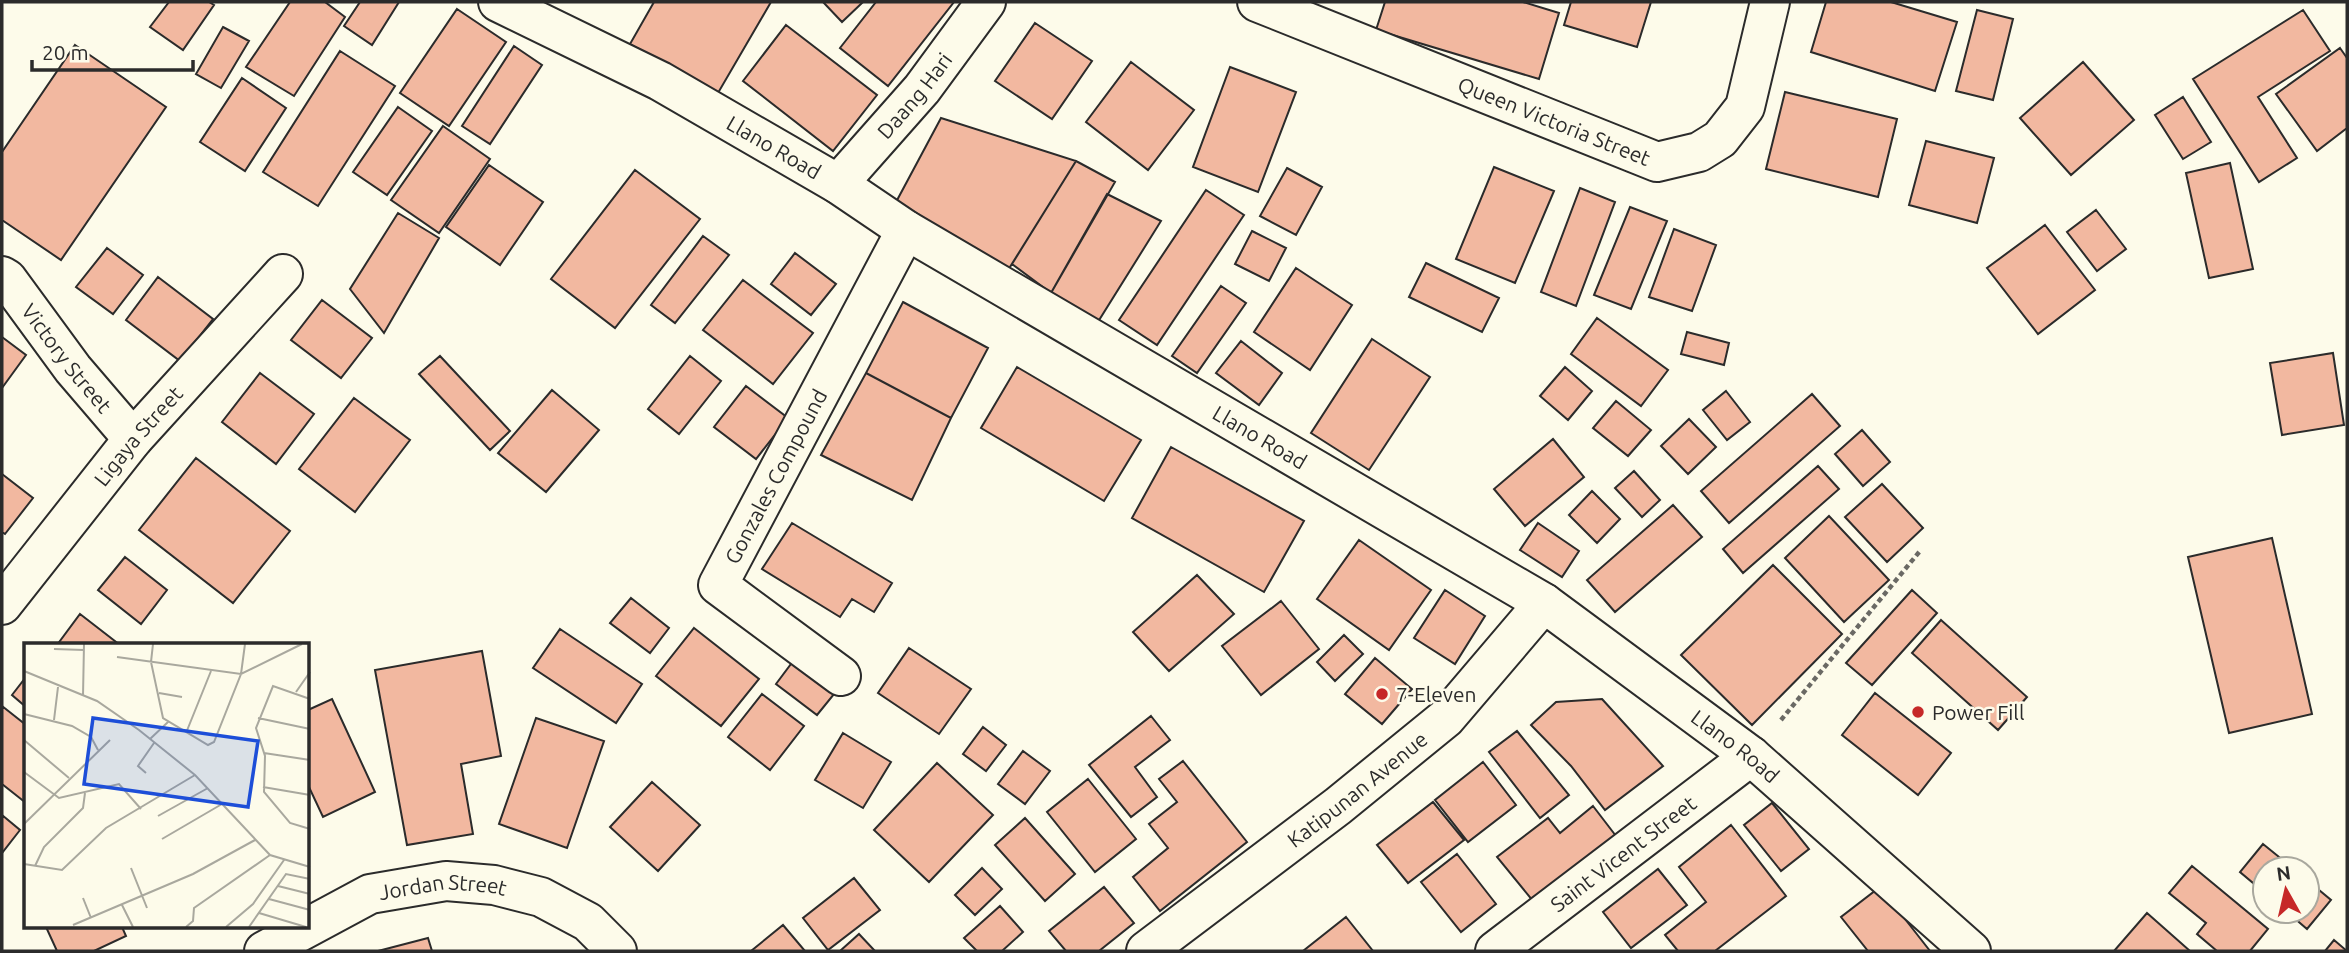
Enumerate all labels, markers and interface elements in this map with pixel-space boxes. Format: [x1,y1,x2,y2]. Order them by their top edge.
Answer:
scale bar [32,28,192,72]
text: 20 m [42,40,89,64]
street label: Daang Hari [872,48,957,143]
street label: Queen Victoria Street [1454,72,1654,170]
street label: Llano Road [723,110,825,184]
street label: Victory Street [17,299,117,417]
street label: Ligaya Street [89,381,187,490]
street label: Gonzales Compound [720,385,832,568]
street label: Llano Road [1209,400,1311,474]
inset map [24,643,310,928]
place label: 7-Eleven [1396,682,1477,706]
marker: 7-Eleven [1374,686,1390,702]
place label: Power Fill [1932,700,2024,724]
street label: Llano Road [1687,704,1784,787]
marker: Power Fill [1910,704,1926,720]
street label: Katipunan Avenue [1283,726,1432,852]
street label: Saint Vicent Street [1546,791,1700,916]
north arrow [2251,855,2321,925]
text: N [2275,861,2292,885]
street label: Jordan Street [377,869,510,904]

